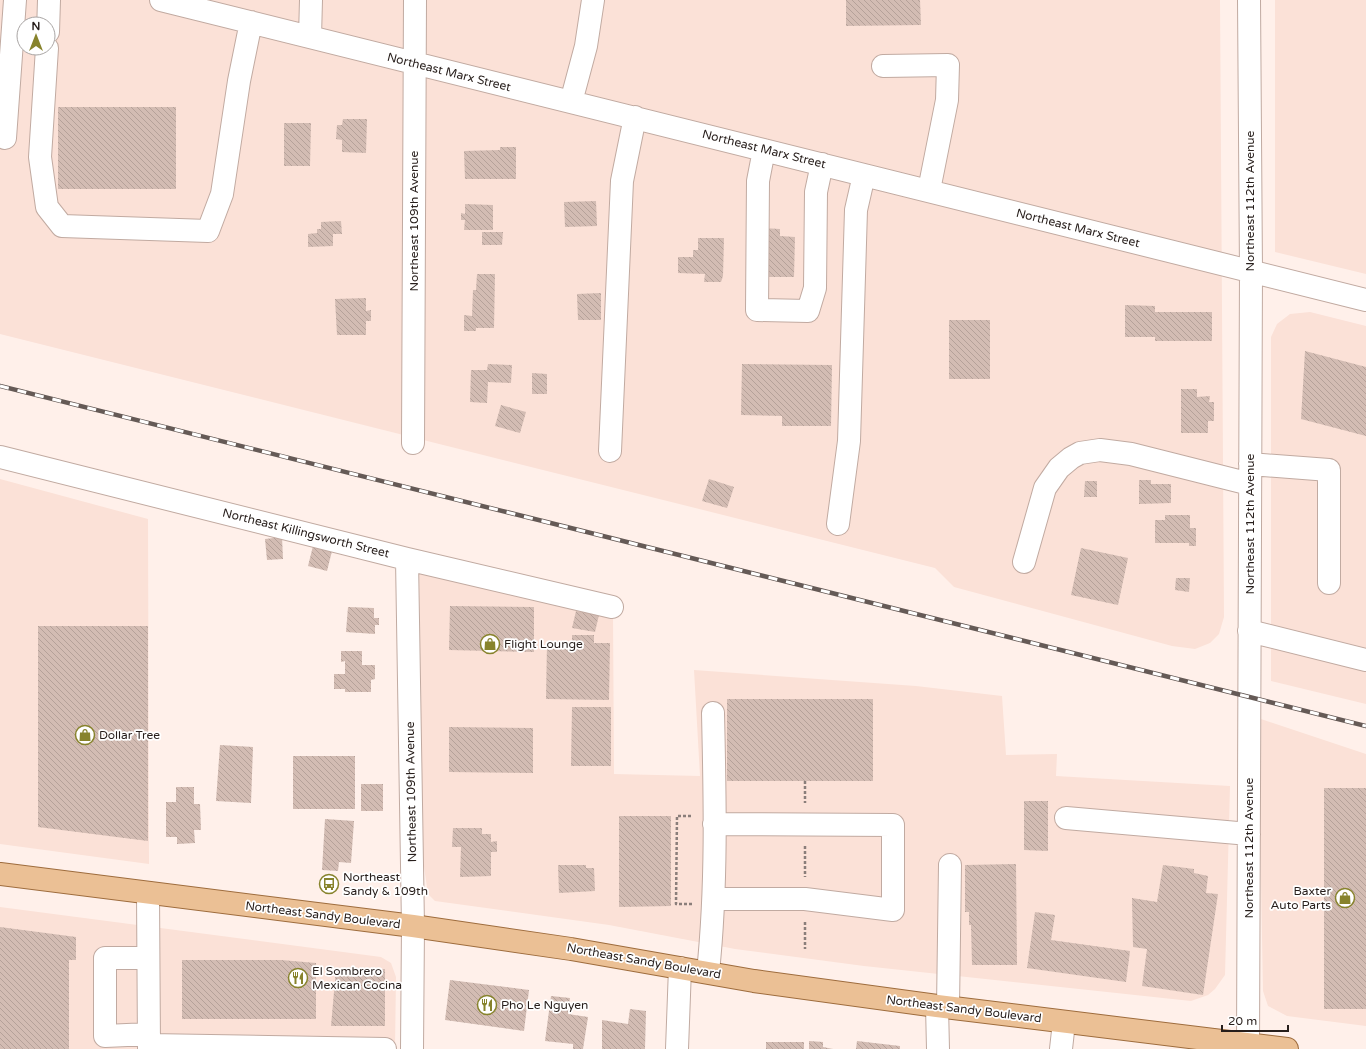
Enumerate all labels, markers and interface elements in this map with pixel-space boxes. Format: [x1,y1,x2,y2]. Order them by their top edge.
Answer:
north arrow [16,16,56,56]
text: N [32,20,40,33]
street label: Northeast Marx Street [386,50,513,94]
street label: Northeast Marx Street [701,127,828,171]
street label: Northeast 112th Avenue [1243,130,1257,271]
street label: Northeast 109th Avenue [407,150,421,291]
street label: Northeast Marx Street [1015,206,1142,250]
street label: Northeast 112th Avenue [1243,453,1257,594]
street label: Northeast Killingsworth Street [221,505,391,561]
shop icon: Flight Lounge [479,633,501,655]
place label: Flight Lounge [504,637,583,651]
street label: Northeast 109th Avenue [403,721,419,863]
shop icon: Dollar Tree [74,724,96,746]
place label: Dollar Tree [99,728,160,742]
street label: Northeast 112th Avenue [1242,777,1256,918]
place label: Northeast Sandy & 109th [343,870,428,898]
bus stop icon: Northeast Sandy & 109th [318,873,340,895]
place label: Baxter Auto Parts [1271,884,1331,912]
shop icon: Baxter Auto Parts [1334,887,1356,909]
street label: Northeast Sandy Boulevard [245,899,401,931]
street label: Northeast Sandy Boulevard [566,941,722,981]
place label: El Sombrero Mexican Cocina [312,964,402,992]
restaurant icon: El Sombrero Mexican Cocina [287,967,309,989]
street label: Northeast Sandy Boulevard [886,993,1042,1025]
restaurant icon: Pho Le Nguyen [476,994,498,1016]
place label: Pho Le Nguyen [501,998,588,1012]
scale bar [1222,1007,1288,1033]
text: 20 m [1228,1014,1257,1028]

